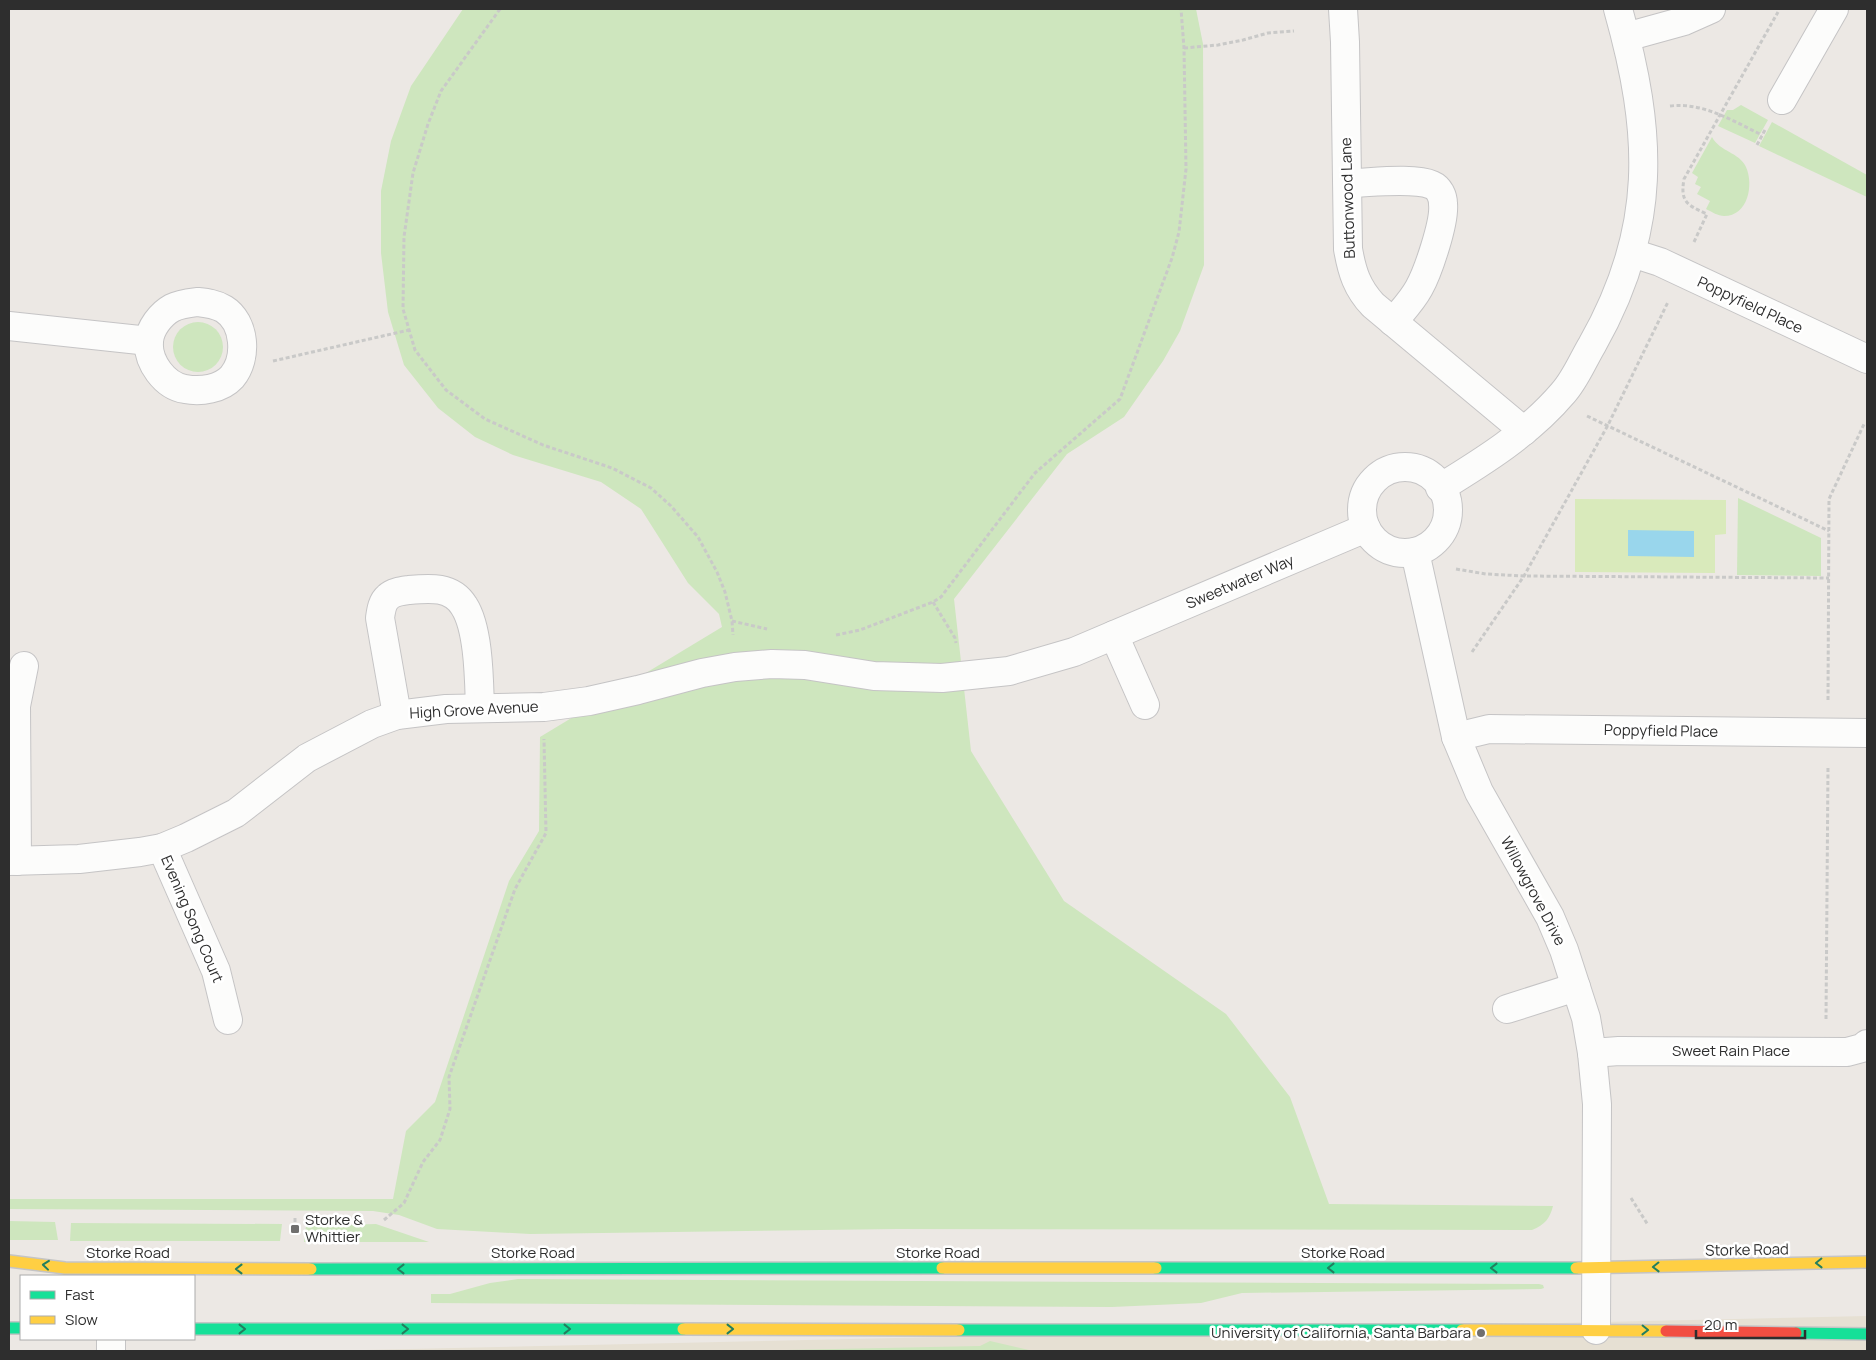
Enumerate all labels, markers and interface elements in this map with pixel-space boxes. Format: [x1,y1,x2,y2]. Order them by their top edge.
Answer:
street label: Buttonwood Lane [1335,137,1360,259]
street label: Poppyfield Place [1694,271,1807,338]
street label: Sweetwater Way [1183,549,1297,614]
street label: High Grove Avenue [409,696,539,723]
street label: Poppyfield Place [1604,719,1719,742]
street label: Willowgrove Drive [1496,832,1571,949]
street label: Evening Song Court [156,852,229,986]
street label: Sweet Rain Place [1672,1040,1790,1061]
place label: Storke & Whittier [305,1209,363,1247]
marker: Storke & Whittier [289,1223,301,1235]
street label: Storke Road [1705,1238,1789,1261]
street label: Storke Road [86,1242,170,1263]
street label: Storke Road [491,1242,575,1263]
street label: Storke Road [896,1242,980,1263]
street label: Storke Road [1301,1242,1385,1263]
one-way arrow [1814,1258,1822,1268]
one-way arrow [41,1260,49,1271]
one-way arrow [1652,1262,1660,1272]
one-way arrow [1327,1263,1334,1273]
one-way arrow [1489,1263,1497,1273]
one-way arrow [234,1264,242,1274]
one-way arrow [397,1264,404,1274]
legend [20,1275,195,1340]
text: Fast [65,1284,94,1305]
scale bar [1696,1308,1805,1340]
text: Slow [65,1309,98,1330]
text: 20 m [1704,1314,1737,1335]
place label: University of California, Santa Barbara [1211,1322,1471,1343]
one-way arrow [239,1324,247,1334]
one-way arrow [402,1324,409,1334]
one-way arrow [564,1324,572,1334]
one-way arrow [726,1324,734,1334]
one-way arrow [1641,1325,1649,1336]
marker: University of California, Santa Barbara [1475,1327,1487,1339]

